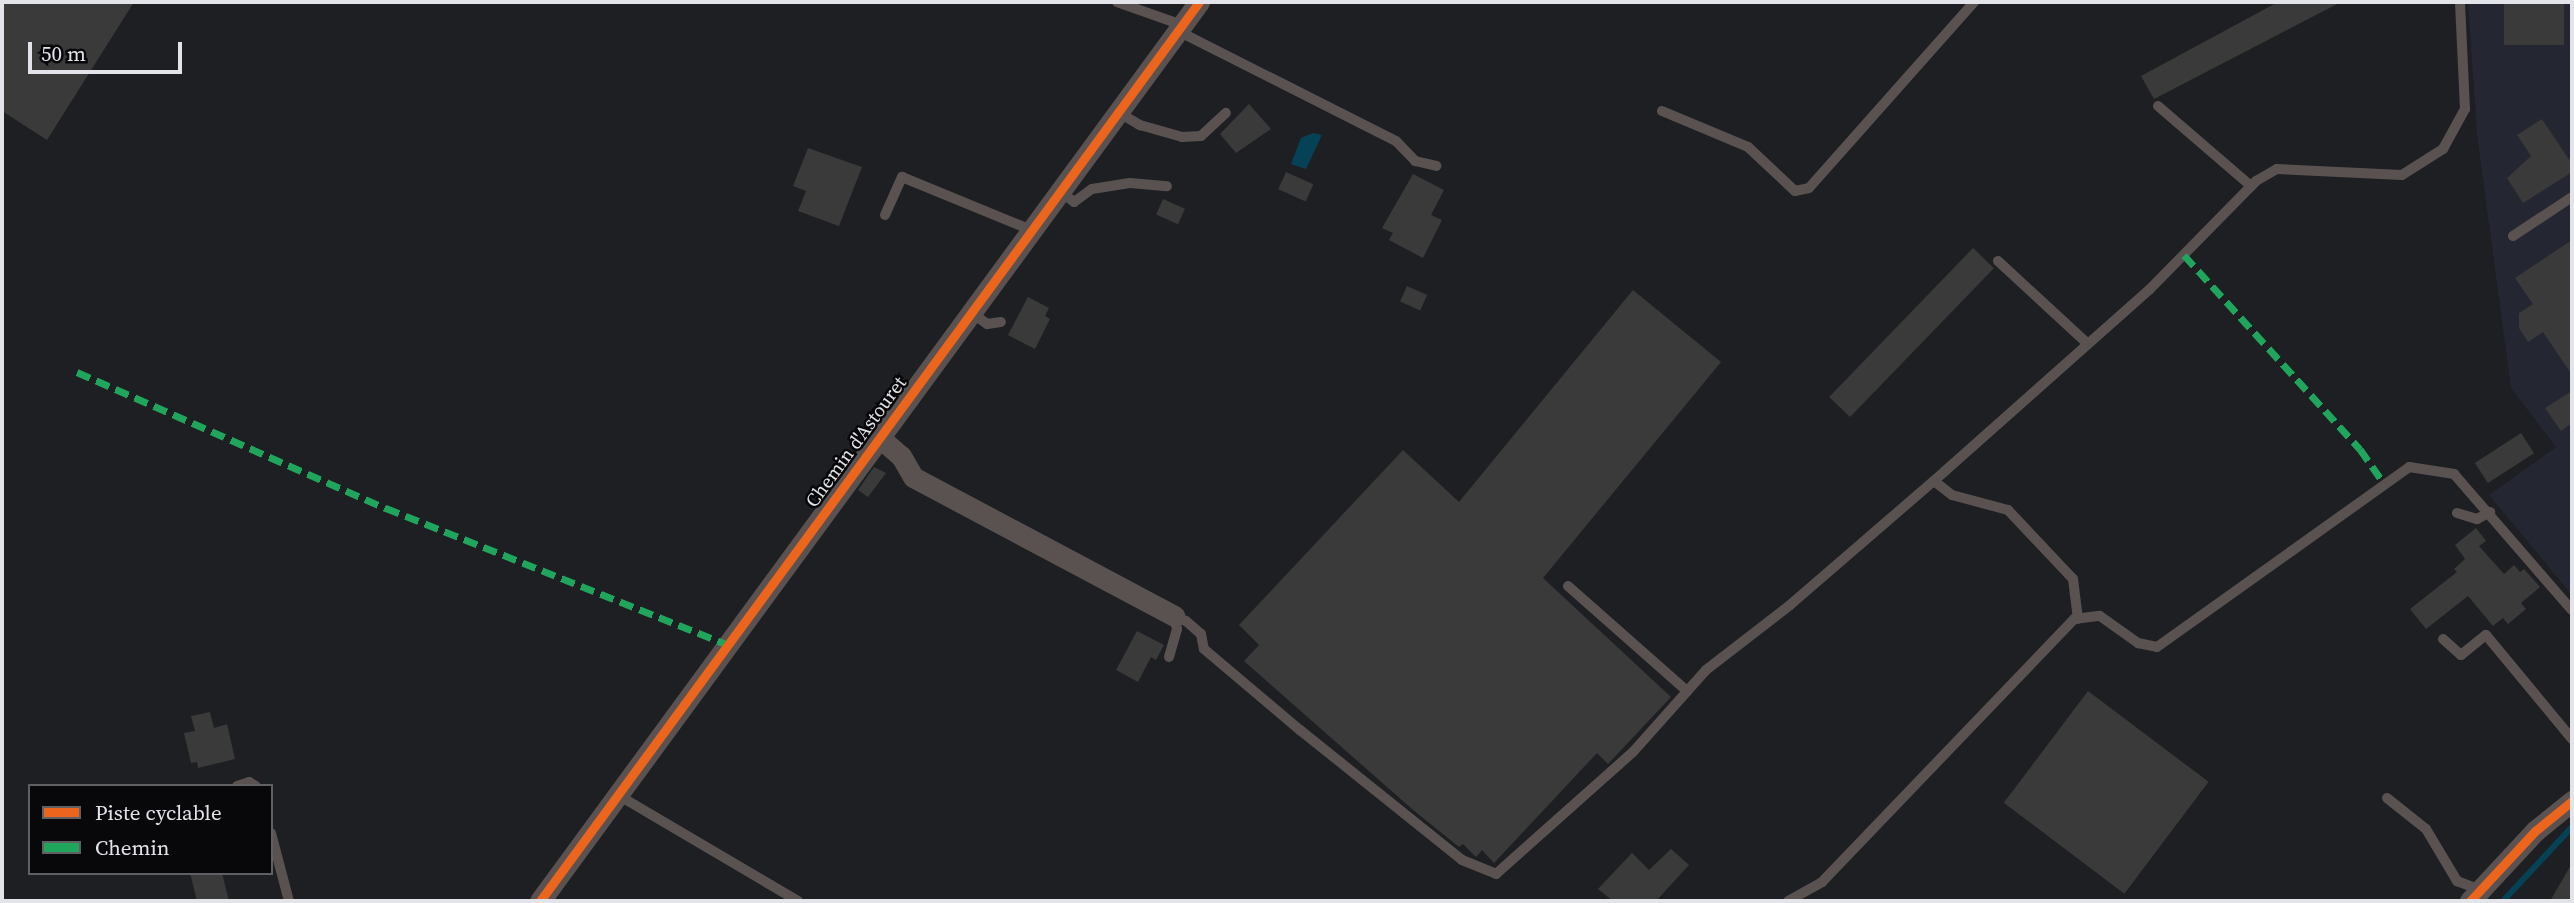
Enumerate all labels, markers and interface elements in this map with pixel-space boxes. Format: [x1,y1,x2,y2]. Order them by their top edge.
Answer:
scale bar [32,28,186,72]
text: 50 m [41,39,86,68]
street label: Chemin d'Astouret [801,372,911,512]
legend [28,784,273,875]
text: Piste cyclable [95,798,222,827]
text: Chemin [95,833,170,862]

